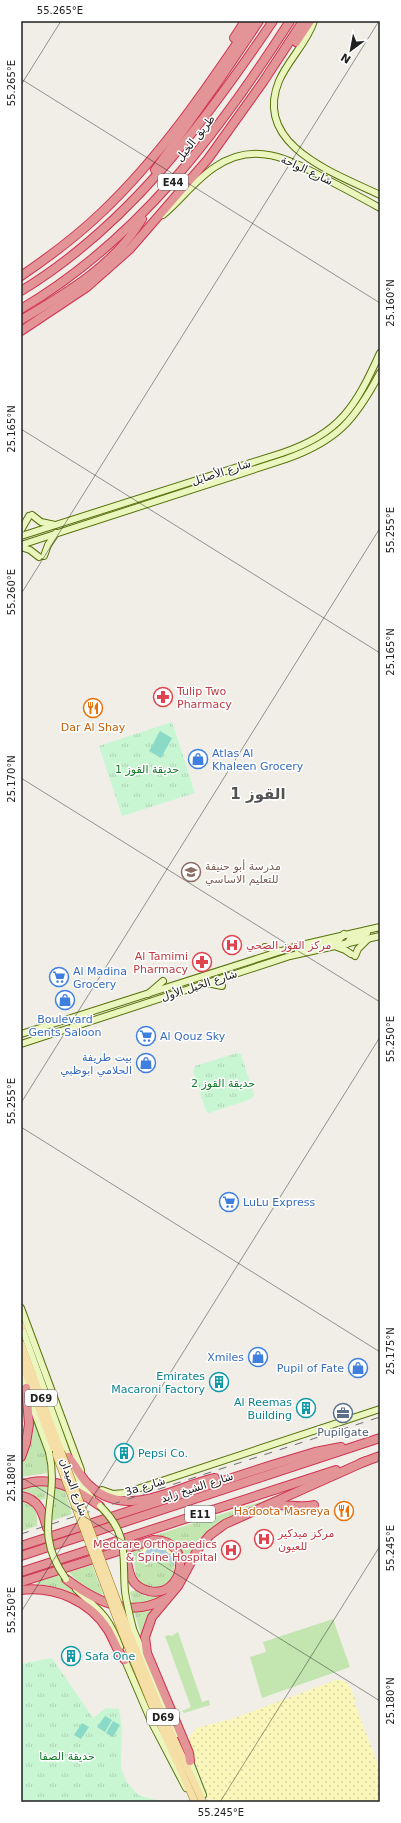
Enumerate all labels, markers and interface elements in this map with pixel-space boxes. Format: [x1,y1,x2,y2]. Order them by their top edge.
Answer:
text: 55.265°E [37,5,83,16]
north arrow [331,30,371,70]
text: N [339,50,353,66]
text: 55.265°E [6,60,17,106]
street label: طريق الخيل [173,112,219,165]
street label: شارع الواحة [279,153,335,188]
road number: E44 [158,174,188,190]
text: 25.160°N [385,279,396,327]
text: 25.165°N [6,405,17,453]
street label: شارع الأصايل [190,456,252,488]
text: 55.255°E [385,507,396,553]
text: 55.260°E [6,569,17,615]
text: 25.165°N [385,628,396,676]
place label: Tulip Two Pharmacy [176,685,232,711]
pharmacy icon: Tulip Two Pharmacy [152,686,174,708]
restaurant icon: Dar Al Shay [82,697,104,719]
place label: Dar Al Shay [61,721,126,734]
place label: Atlas Al Khaleen Grocery [212,747,304,773]
shop icon: Atlas Al Khaleen Grocery [187,748,209,770]
text: 25.170°N [6,755,17,803]
park label: حديقة القوز 1 [115,763,179,776]
district label: القوز 1 [230,785,286,803]
place label: مدرسة أبو حنيفة للتعليم الاساسي [205,859,281,886]
school or university icon: مدرسة أبو حنيفة للتعليم الاساسي [180,861,202,883]
hospital icon: مركز القوز الصحي [221,934,243,956]
place label: مركز القوز الصحي [246,939,332,952]
place label: Al Tamimi Pharmacy [133,950,188,976]
pharmacy icon: Al Tamimi Pharmacy [191,951,213,973]
place label: Al Madina Grocery [73,965,127,991]
supermarket icon: Al Madina Grocery [48,966,70,988]
street label: شارع الخيل الأول [159,966,239,1004]
shop icon: Boulevard Gents Saloon [54,989,76,1011]
place label: Boulevard Gents Saloon [28,1013,102,1039]
text: 55.250°E [385,1016,396,1062]
supermarket icon: Al Qouz Sky [135,1025,157,1047]
place label: Al Qouz Sky [160,1030,226,1043]
place label: بيت طريفة الحلامي ابوظبي [60,1051,132,1077]
shop icon: بيت طريفة الحلامي ابوظبي [135,1052,157,1074]
park label: حديقة القوز 2 [191,1077,255,1090]
text: 55.255°E [6,1078,17,1124]
supermarket icon: LuLu Express [218,1191,240,1213]
place label: LuLu Express [243,1196,316,1209]
text: 25.175°N [385,1327,396,1375]
shop icon: Xmiles [247,1346,269,1368]
place label: Xmiles [207,1351,244,1364]
shop icon: Pupil of Fate [347,1357,369,1379]
place label: Pupil of Fate [277,1362,344,1375]
place label: Emirates Macaroni Factory [111,1370,205,1396]
building icon: Emirates Macaroni Factory [208,1371,230,1393]
road number: D69 [25,1390,57,1406]
place label: Al Reemas Building [234,1396,292,1422]
building icon: Al Reemas Building [295,1397,317,1419]
office icon: Pupilgate [332,1402,354,1424]
place label: Pupilgate [317,1426,369,1439]
building icon: Pepsi Co. [113,1442,135,1464]
place label: Pepsi Co. [138,1447,188,1460]
text: 25.180°N [6,1454,17,1502]
street label: شارع الميدان [57,1456,90,1518]
street label: شارع الشيخ زايد [159,1470,235,1505]
street label: 3a شارع [123,1474,167,1499]
restaurant icon: Hadoota Masreya [333,1500,355,1522]
place label: Hadoota Masreya [234,1505,330,1518]
road number: E11 [185,1506,215,1522]
text: 55.245°E [385,1525,396,1571]
place label: مركز ميدكير للعيون [277,1527,334,1553]
hospital icon: مركز ميدكير للعيون [253,1528,275,1550]
place label: Medcare Orthopaedics & Spine Hospital [93,1538,217,1564]
hospital icon: Medcare Orthopaedics & Spine Hospital [220,1539,242,1561]
text: 55.250°E [6,1587,17,1633]
building icon: Safa One [60,1645,82,1667]
place label: Safa One [85,1650,135,1663]
text: 25.180°N [385,1677,396,1725]
road number: D69 [147,1709,179,1725]
park label: حديقة الصفا [39,1750,95,1763]
text: 55.245°E [198,1807,244,1818]

